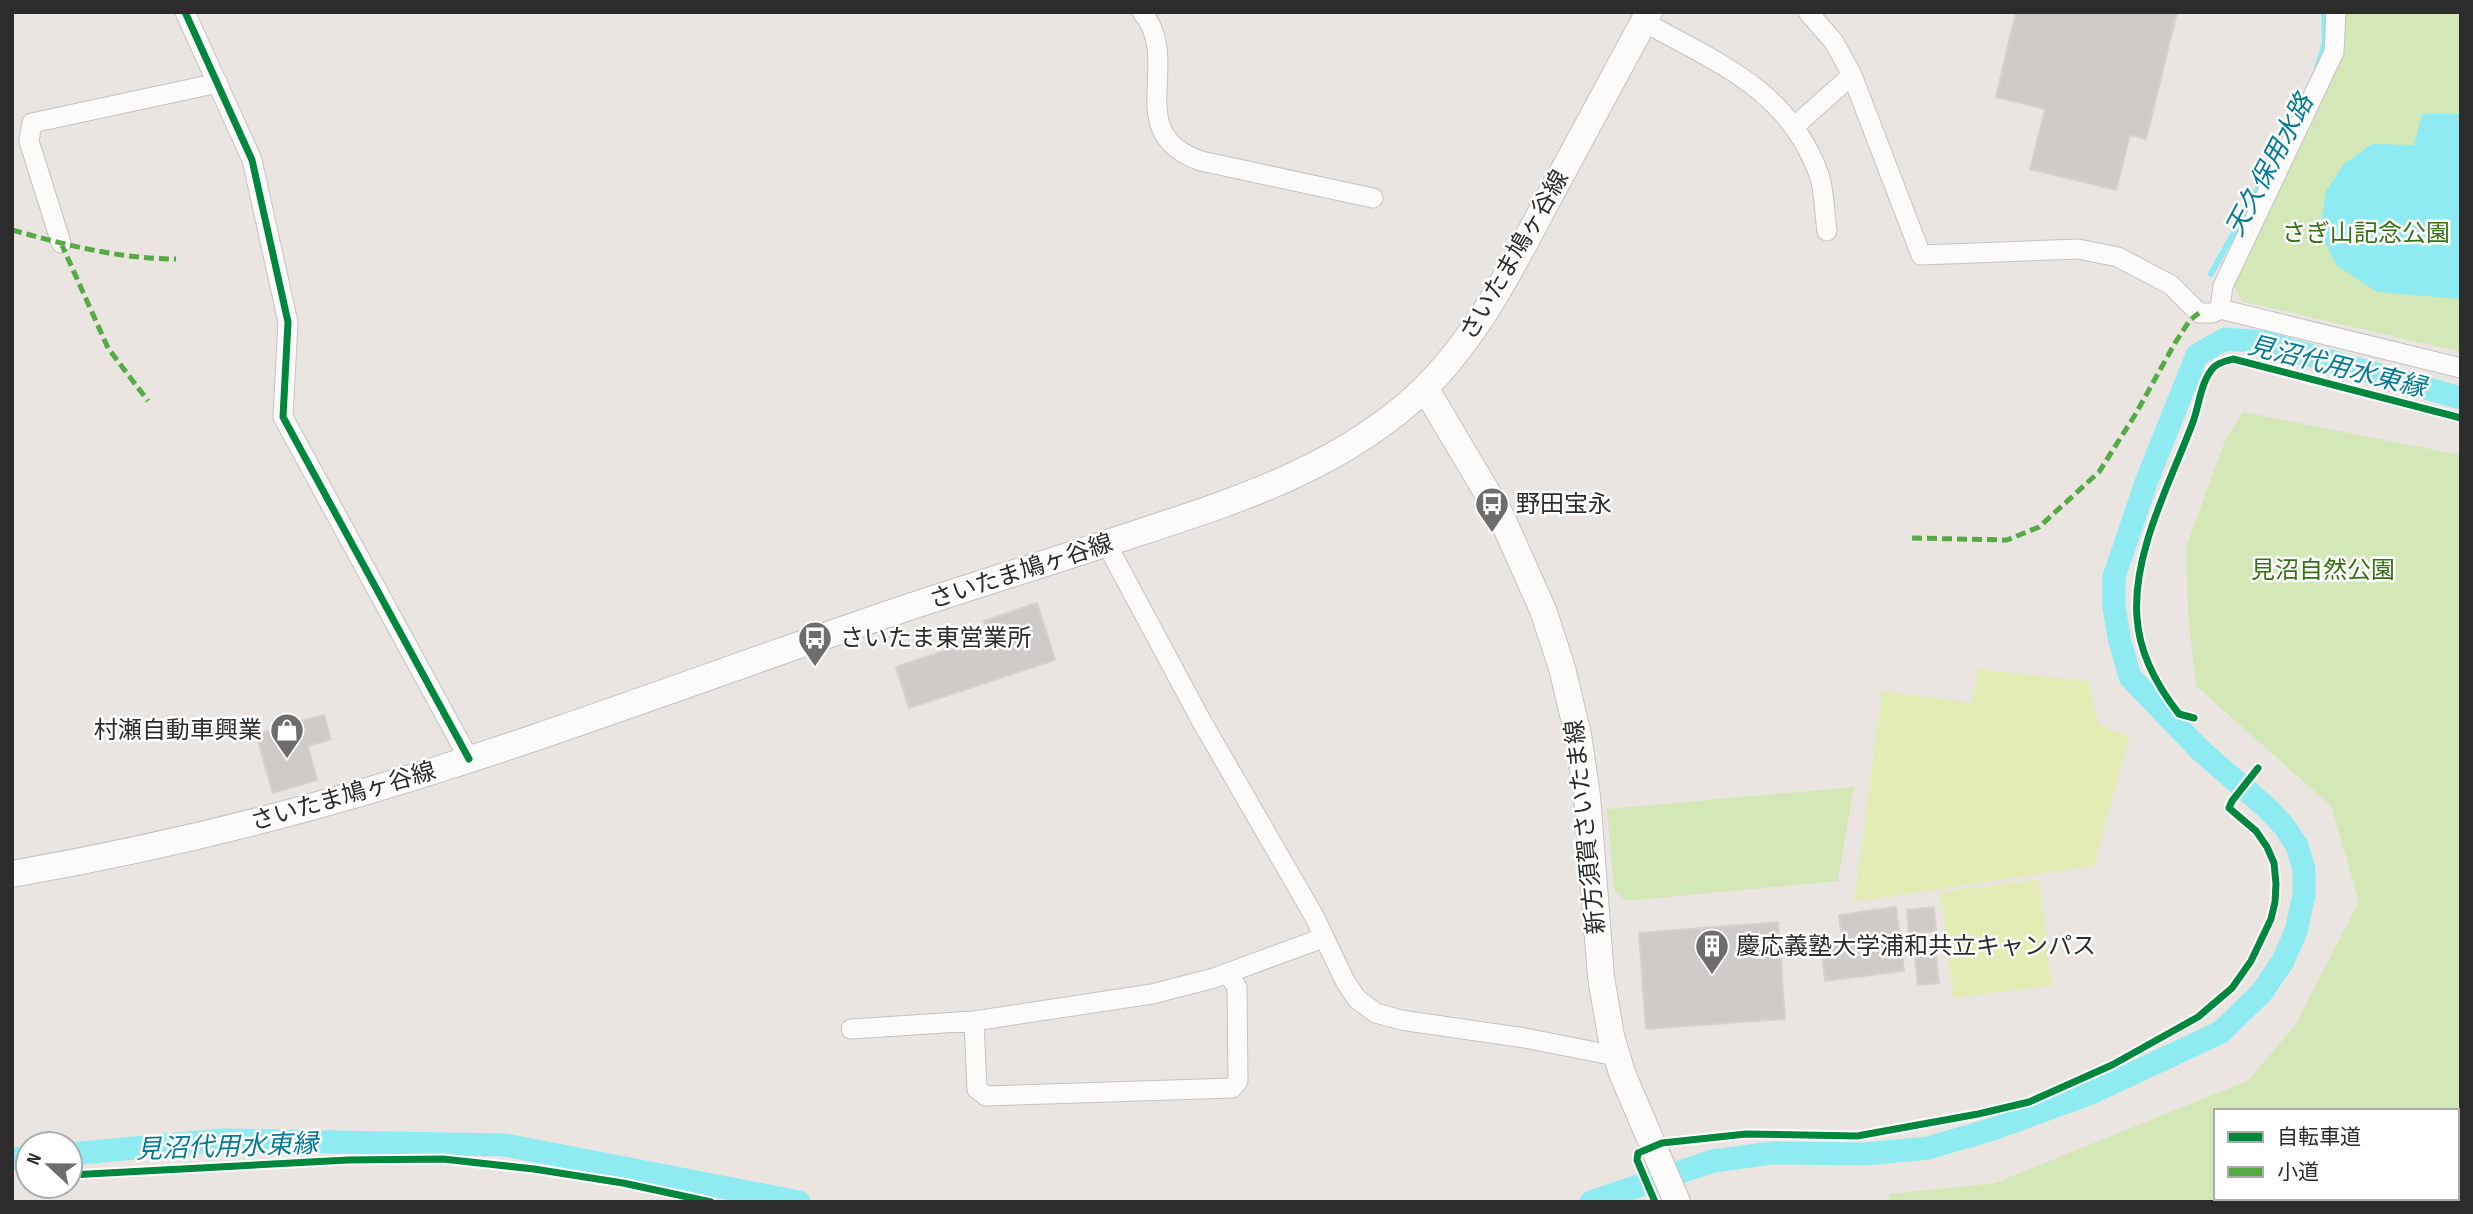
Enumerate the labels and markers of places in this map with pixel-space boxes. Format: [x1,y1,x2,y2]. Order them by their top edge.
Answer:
bus stop icon: 野田宝永 [1473,485,1511,534]
place label: 野田宝永 [1516,490,1612,519]
bus stop icon: さいたま東営業所 [796,619,834,668]
place label: さいたま東営業所 [840,624,1031,653]
shop icon: 村瀬自動車興業 [268,711,306,760]
place label: 村瀬自動車興業 [94,716,262,745]
building icon: 慶応義塾大学浦和共立キャンパス [1693,927,1731,976]
place label: 慶応義塾大学浦和共立キャンパス [1736,932,2096,961]

